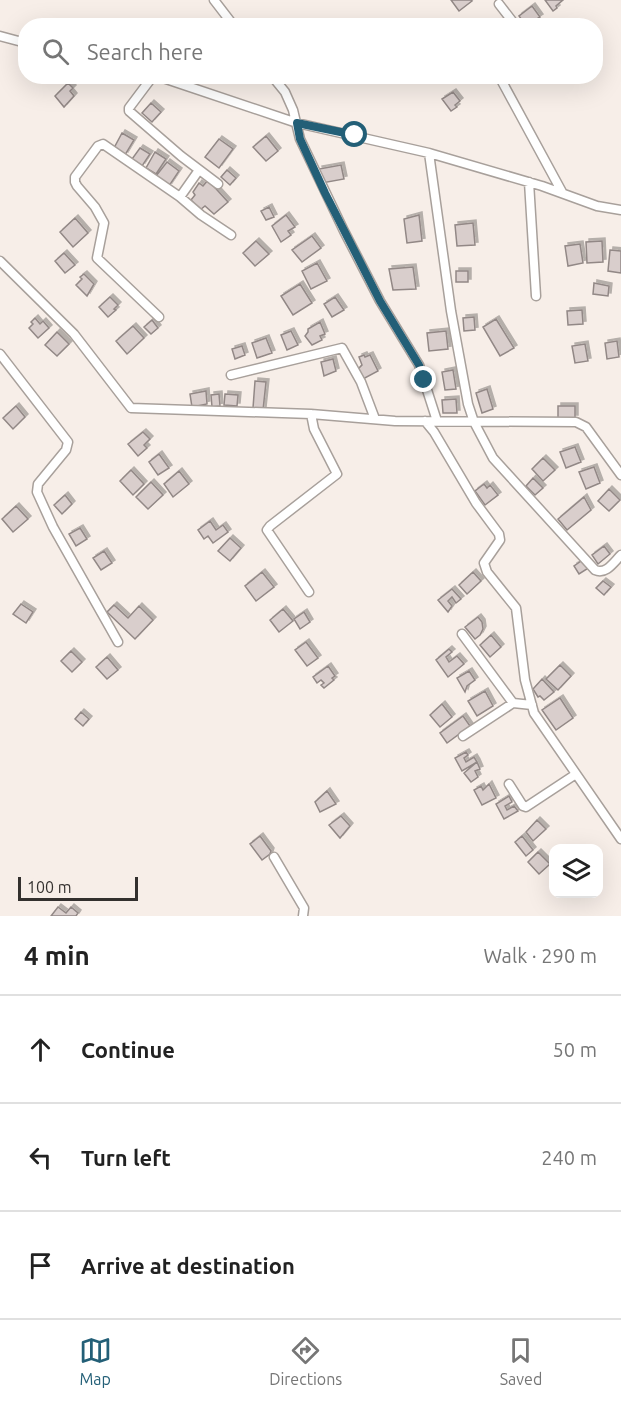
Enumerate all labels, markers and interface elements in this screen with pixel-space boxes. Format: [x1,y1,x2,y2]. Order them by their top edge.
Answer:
search box [18,18,603,84]
icon: search [39,35,72,68]
text: Search here [87,39,203,64]
route start [341,121,367,147]
route end [410,366,436,392]
map controls [549,844,603,898]
button: layers [549,844,603,898]
scale bar [18,874,138,902]
text: 100 m [27,878,72,896]
text: 4 min [24,941,90,970]
text: Walk · 290 m [484,944,597,967]
icon: ahead [24,1033,57,1066]
text: Continue [81,1037,175,1062]
text: 50 m [553,1038,597,1061]
icon: left [24,1141,57,1174]
text: Turn left [81,1145,171,1170]
text: 240 m [541,1146,597,1169]
icon: arrive [24,1249,57,1282]
text: Arrive at destination [81,1253,295,1278]
tab: Map [79,1334,112,1388]
tab: Directions [269,1334,342,1388]
tab: Saved [500,1334,542,1388]

